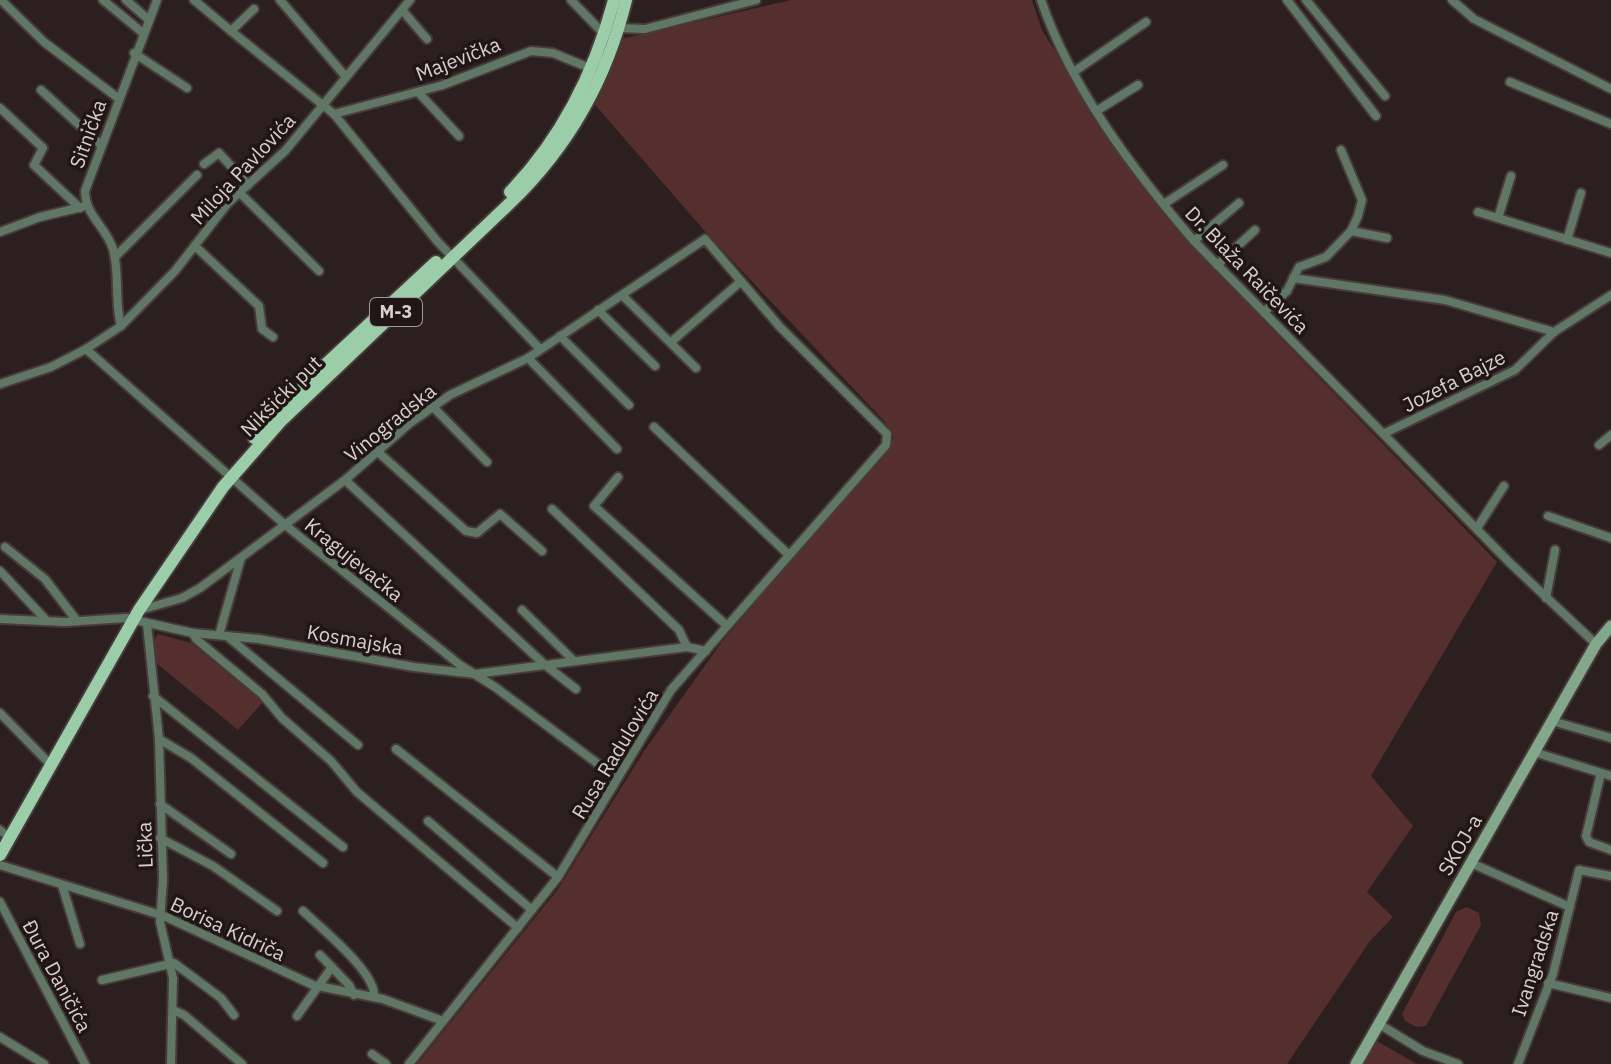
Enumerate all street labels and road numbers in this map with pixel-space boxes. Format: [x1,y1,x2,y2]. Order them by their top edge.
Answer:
street label: Majevička [412,30,504,87]
street label: Sitnička [63,95,112,172]
street label: Miloja Pavlovića [184,107,301,230]
street label: Dr. Blaža Raičevića [1179,200,1316,340]
road number: M-3 [370,298,422,326]
street label: Jozefa Bajze [1398,343,1510,418]
street label: Nikšićki put [234,349,327,442]
street label: Vinogradska [338,377,441,468]
street label: Kragujevačka [299,511,410,608]
street label: Kosmajska [305,618,406,661]
street label: Rusa Radulovića [565,683,664,824]
street label: SKOJ-a [1431,809,1488,880]
street label: Lička [130,821,159,869]
street label: Borisa Kidriča [166,890,290,967]
street label: Ivangradska [1505,906,1565,1020]
street label: Đura Daničića [16,915,99,1037]

